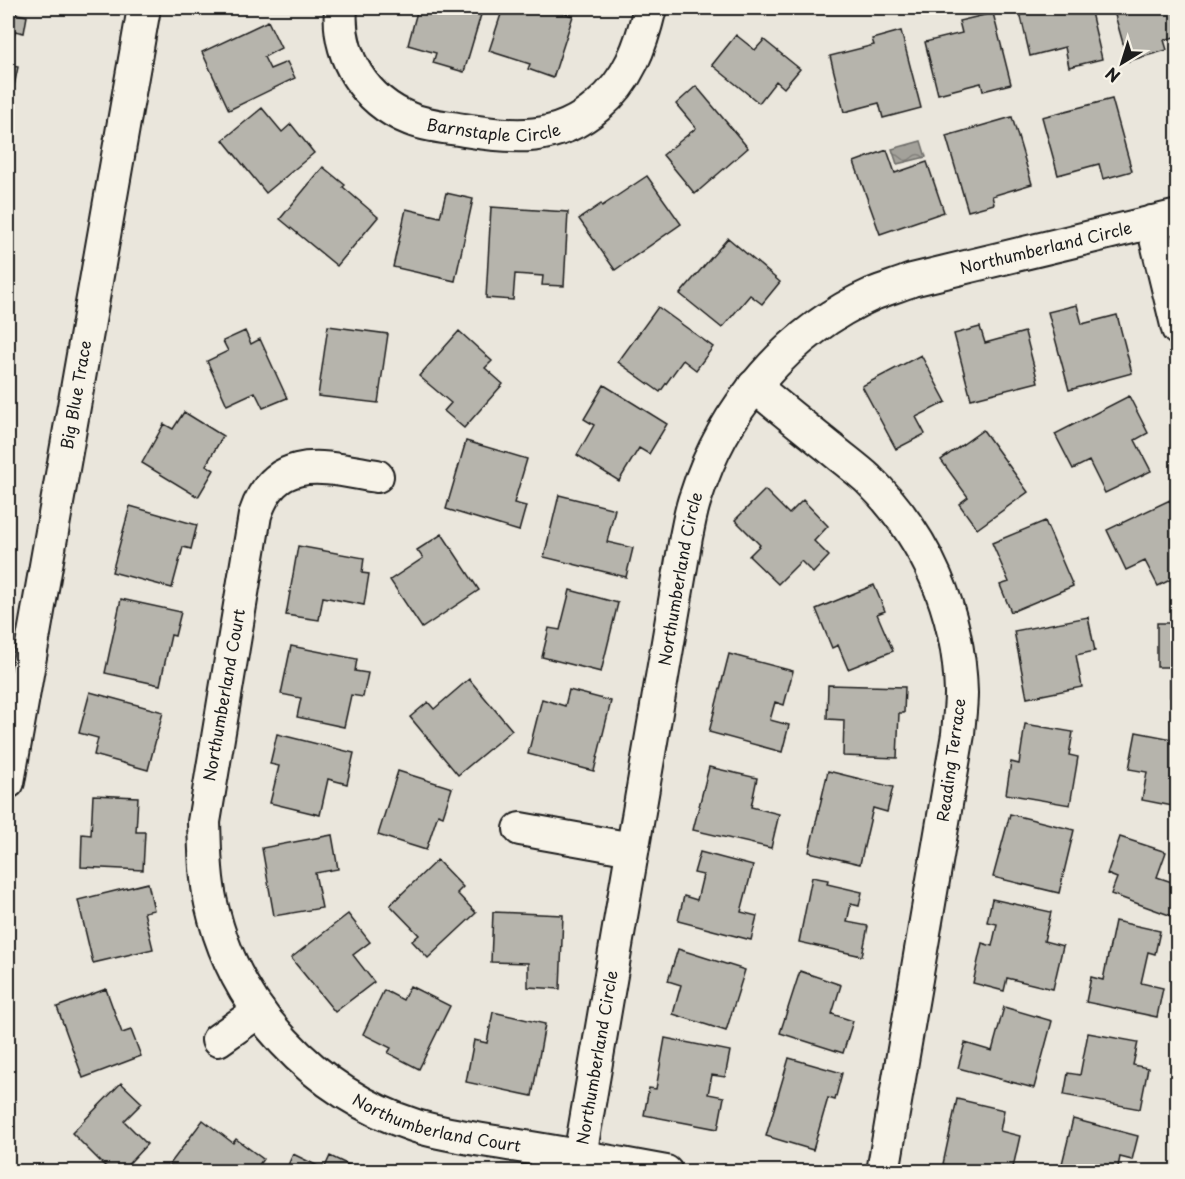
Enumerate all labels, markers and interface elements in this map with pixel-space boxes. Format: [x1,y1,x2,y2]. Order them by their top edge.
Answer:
north arrow [1092,33,1152,93]
text: N [1100,62,1125,89]
street label: Barnstaple Circle [425,111,563,147]
street label: Northumberland Circle [957,214,1134,279]
street label: Big Blue Trace [54,338,96,451]
street label: Northumberland Circle [651,488,708,667]
street label: Northumberland Court [196,606,250,783]
street label: Reading Terrace [929,697,971,823]
street label: Northumberland Circle [569,968,623,1146]
street label: Northumberland Court [349,1087,523,1157]

